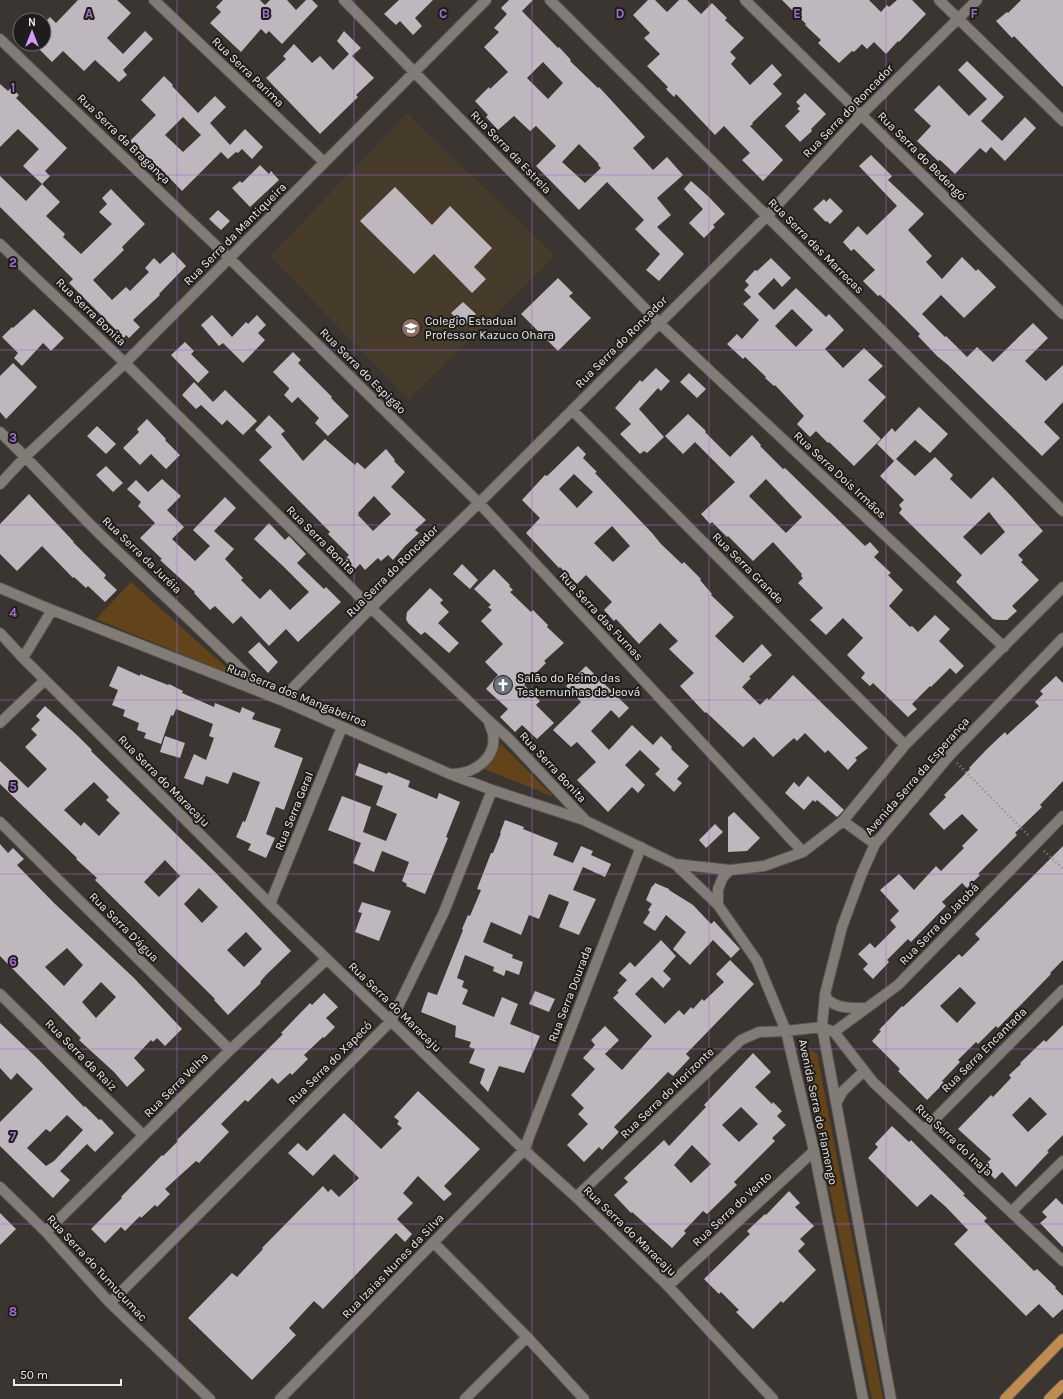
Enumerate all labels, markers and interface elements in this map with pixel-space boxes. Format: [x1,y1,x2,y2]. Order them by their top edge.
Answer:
text: A [85,6,93,21]
text: B [262,6,270,21]
text: C [439,6,447,21]
text: D [616,6,625,21]
text: E [793,6,801,21]
text: F [970,6,978,21]
north arrow [12,12,52,52]
text: N [28,16,36,29]
street label: Rua Serra Parima [209,34,287,110]
street label: Rua Serra do Roncador [800,61,897,160]
text: 1 [11,80,15,95]
street label: Rua Serra da Bragança [75,91,173,187]
street label: Rua Serra da Estrela [468,107,554,197]
street label: Rua Serra do Bedengó [875,109,969,203]
street label: Rua Serra da Mantiqueira [181,180,289,288]
street label: Rua Serra das Marrecas [765,195,867,297]
text: 2 [9,255,17,270]
street label: Rua Serra Bonita [53,275,129,349]
street label: Rua Serra do Roncador [572,293,670,391]
place label: Colegio Estadual Professor Kazuco Ohara [425,314,554,342]
school or university icon: Colegio Estadual Professor Kazuco Ohara [400,317,422,339]
street label: Rua Serra do Espigão [317,325,409,417]
street label: Rua Serra Dois Irmãos [791,429,889,521]
text: 3 [9,430,17,445]
street label: Rua Serra Bonita [284,503,358,577]
street label: Rua Serra da Juréia [99,514,185,596]
street label: Rua Serra do Roncador [343,522,441,620]
street label: Rua Serra Grande [710,530,786,606]
street label: Rua Serra das Furnas [556,569,646,663]
text: 4 [9,605,17,620]
street label: Rua Serra dos Mangabeiros [225,660,369,730]
place label: Salão do Reino das Testemunhas de Jeová [517,671,640,699]
church icon: Salão do Reino das Testemunhas de Jeová [492,674,514,696]
street label: Avenida Serra da Esperança [862,714,972,838]
street label: Rua Serra Bonita [517,729,589,805]
street label: Rua Serra do Maracaju [115,732,213,830]
street label: Rua Serra Geral [272,770,316,852]
text: 5 [9,779,17,794]
street label: Rua Serra do Jatobá [896,880,982,968]
street label: Rua Serra D'água [86,889,162,965]
street label: Rua Serra Dourada [545,944,595,1044]
text: 6 [9,954,17,969]
street label: Rua Serra do Maracaju [346,959,444,1055]
street label: Rua Serra Encantada [939,1005,1029,1095]
street label: Rua Serra da Raiz [42,1016,120,1094]
street label: Rua Serra do Xapecó [285,1018,375,1108]
street label: Avenida Serra do Flamengo [796,1038,840,1186]
street label: Rua Serra do Horizonte [617,1045,717,1141]
street label: Rua Serra Velha [141,1050,211,1120]
street label: Rua Serra do Inaja [913,1101,995,1179]
text: 7 [10,1129,17,1144]
street label: Rua Serra do Vento [690,1169,774,1249]
street label: Rua Serra do Maracaju [581,1183,679,1279]
street label: Rua Izaias Nunes da Silva [339,1211,447,1321]
street label: Rua Serra do Tumucumac [44,1212,150,1324]
text: 8 [9,1304,17,1319]
scale bar [14,1361,121,1387]
text: 50 m [20,1368,48,1382]

